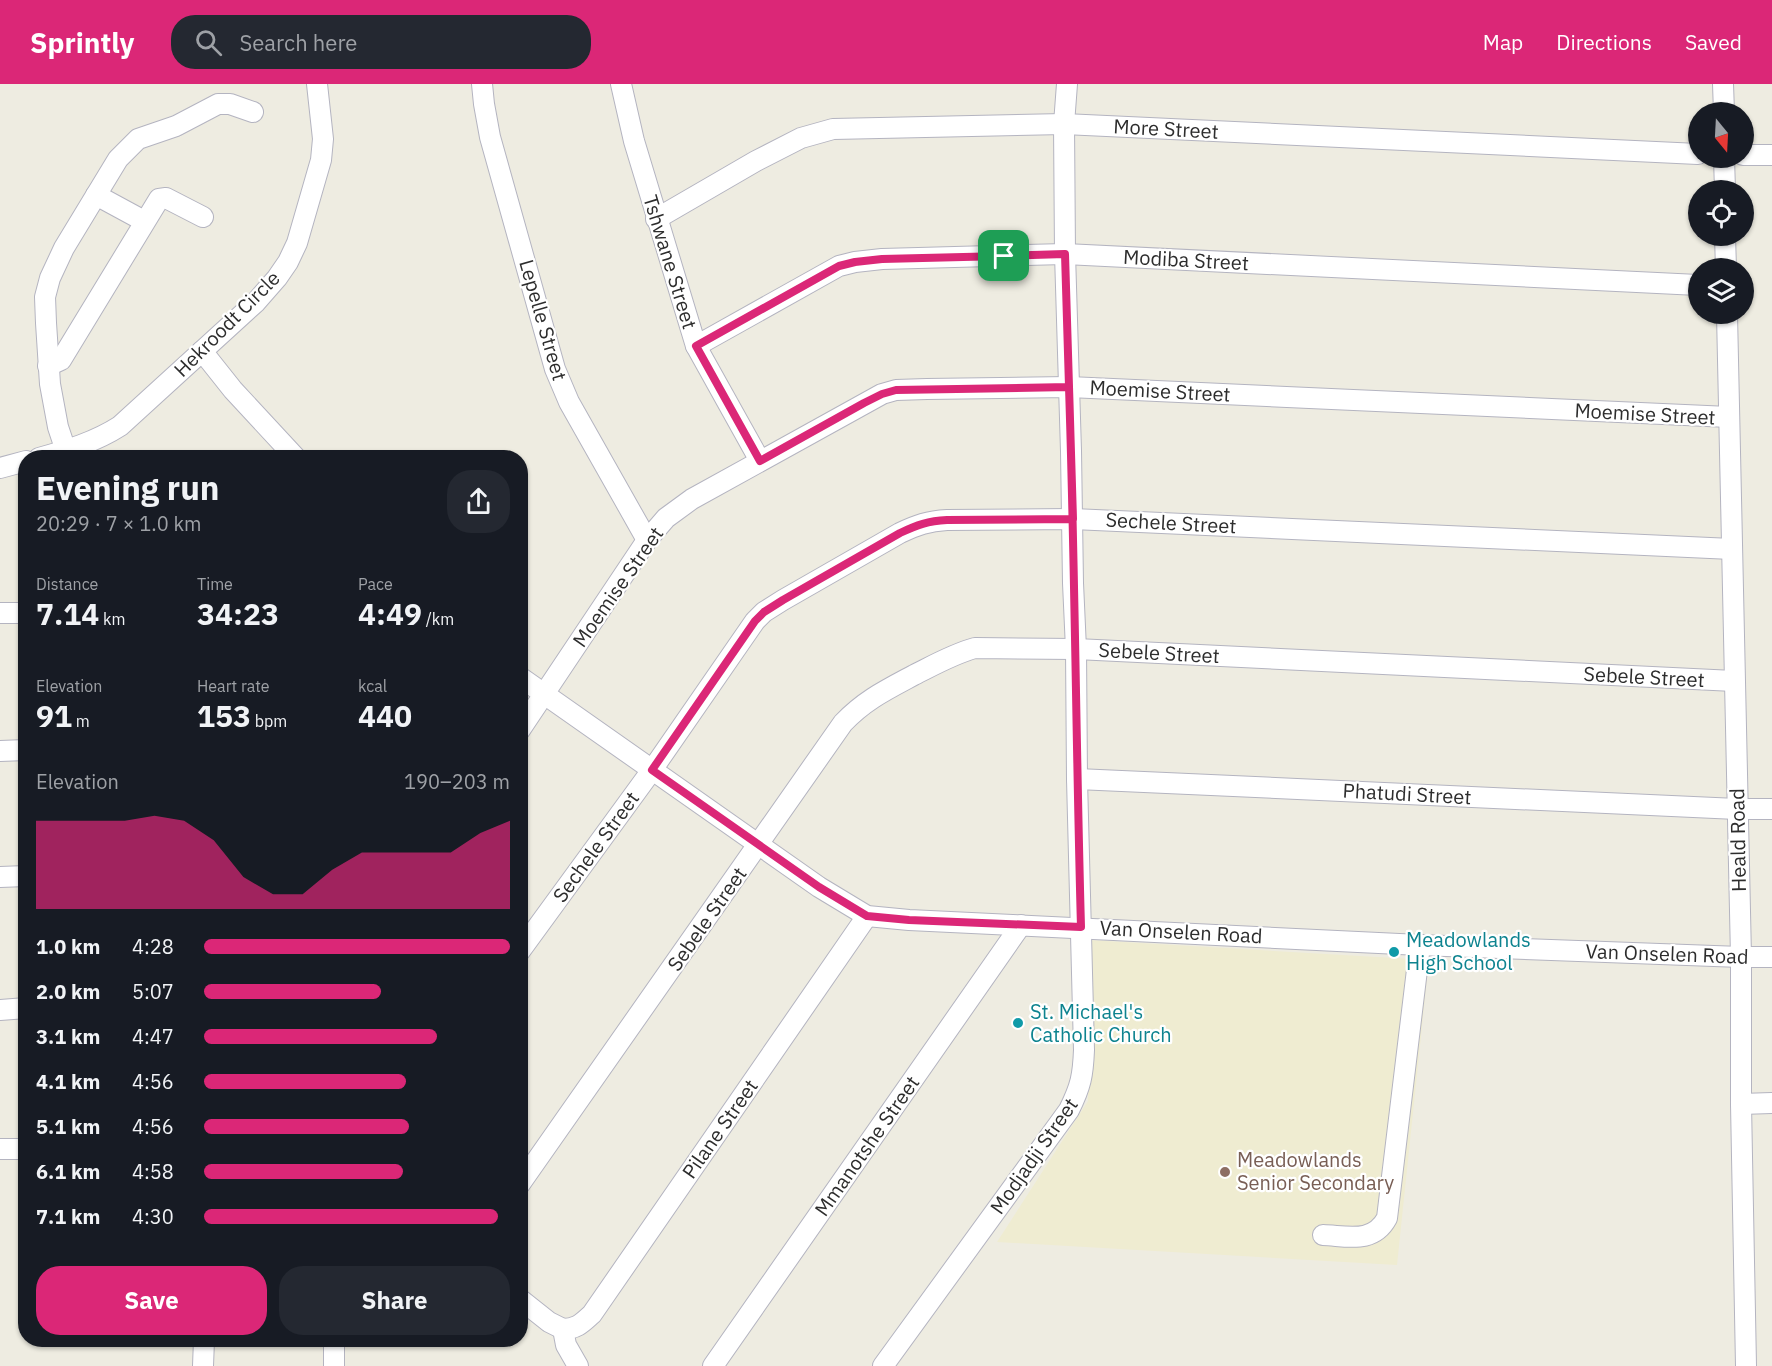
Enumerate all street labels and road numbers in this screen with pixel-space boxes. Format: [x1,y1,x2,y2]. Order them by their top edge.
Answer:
street label: More Street [1113,112,1219,145]
street label: Tshwane Street [637,192,704,332]
street label: Modiba Street [1122,243,1250,276]
street label: Lepelle Street [513,256,574,384]
street label: Hekroodt Circle [168,265,286,383]
street label: Moemise Street [1089,373,1231,408]
street label: Moemise Street [1574,396,1716,431]
street label: Sechele Street [1105,506,1237,539]
street label: Moemise Street [566,521,669,652]
street label: Sebele Street [1098,636,1220,669]
street label: Sebele Street [1583,660,1705,693]
street label: Phatudi Street [1342,777,1472,810]
street label: Sechele Street [546,786,645,908]
street label: Heald Road [1723,788,1752,892]
street label: Sebele Street [661,861,752,976]
street label: Van Onselen Road [1099,914,1263,949]
street label: Van Onselen Road [1585,937,1749,970]
street label: Mmanotshe Street [808,1070,925,1221]
street label: Pilane Street [676,1074,764,1184]
street label: Modjadji Street [984,1092,1084,1219]

